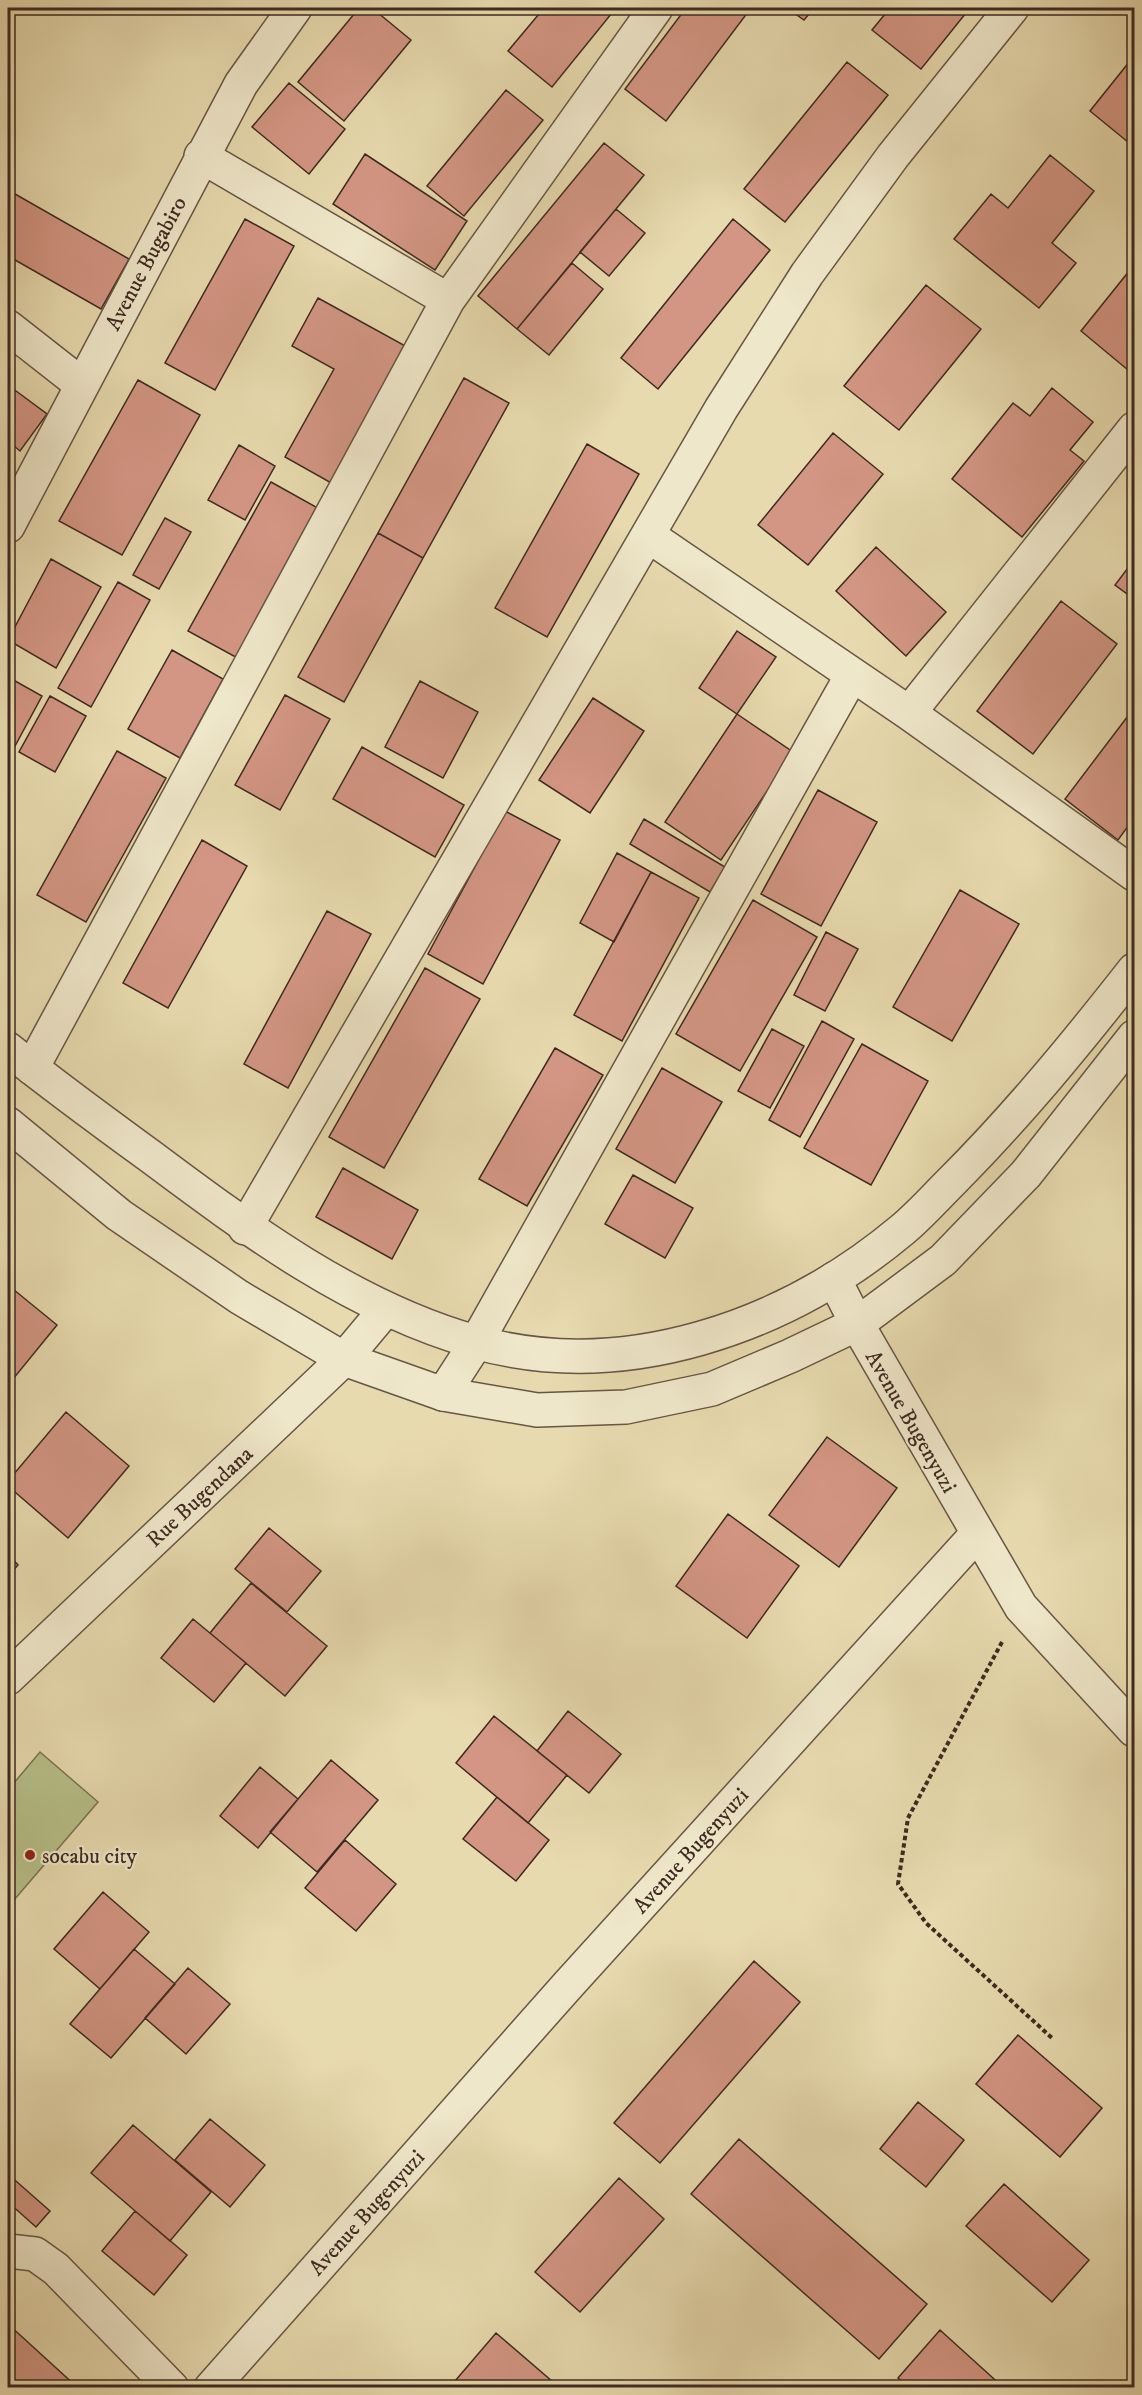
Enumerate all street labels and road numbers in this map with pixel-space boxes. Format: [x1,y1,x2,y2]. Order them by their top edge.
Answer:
street label: Avenue Bugabiro [100,192,193,335]
street label: Avenue Bugenyuzi [859,1346,962,1498]
street label: Rue Bugendana [141,1440,259,1553]
street label: Avenue Bugenyuzi [628,1782,755,1920]
street label: Avenue Bugenyuzi [304,2144,431,2282]

